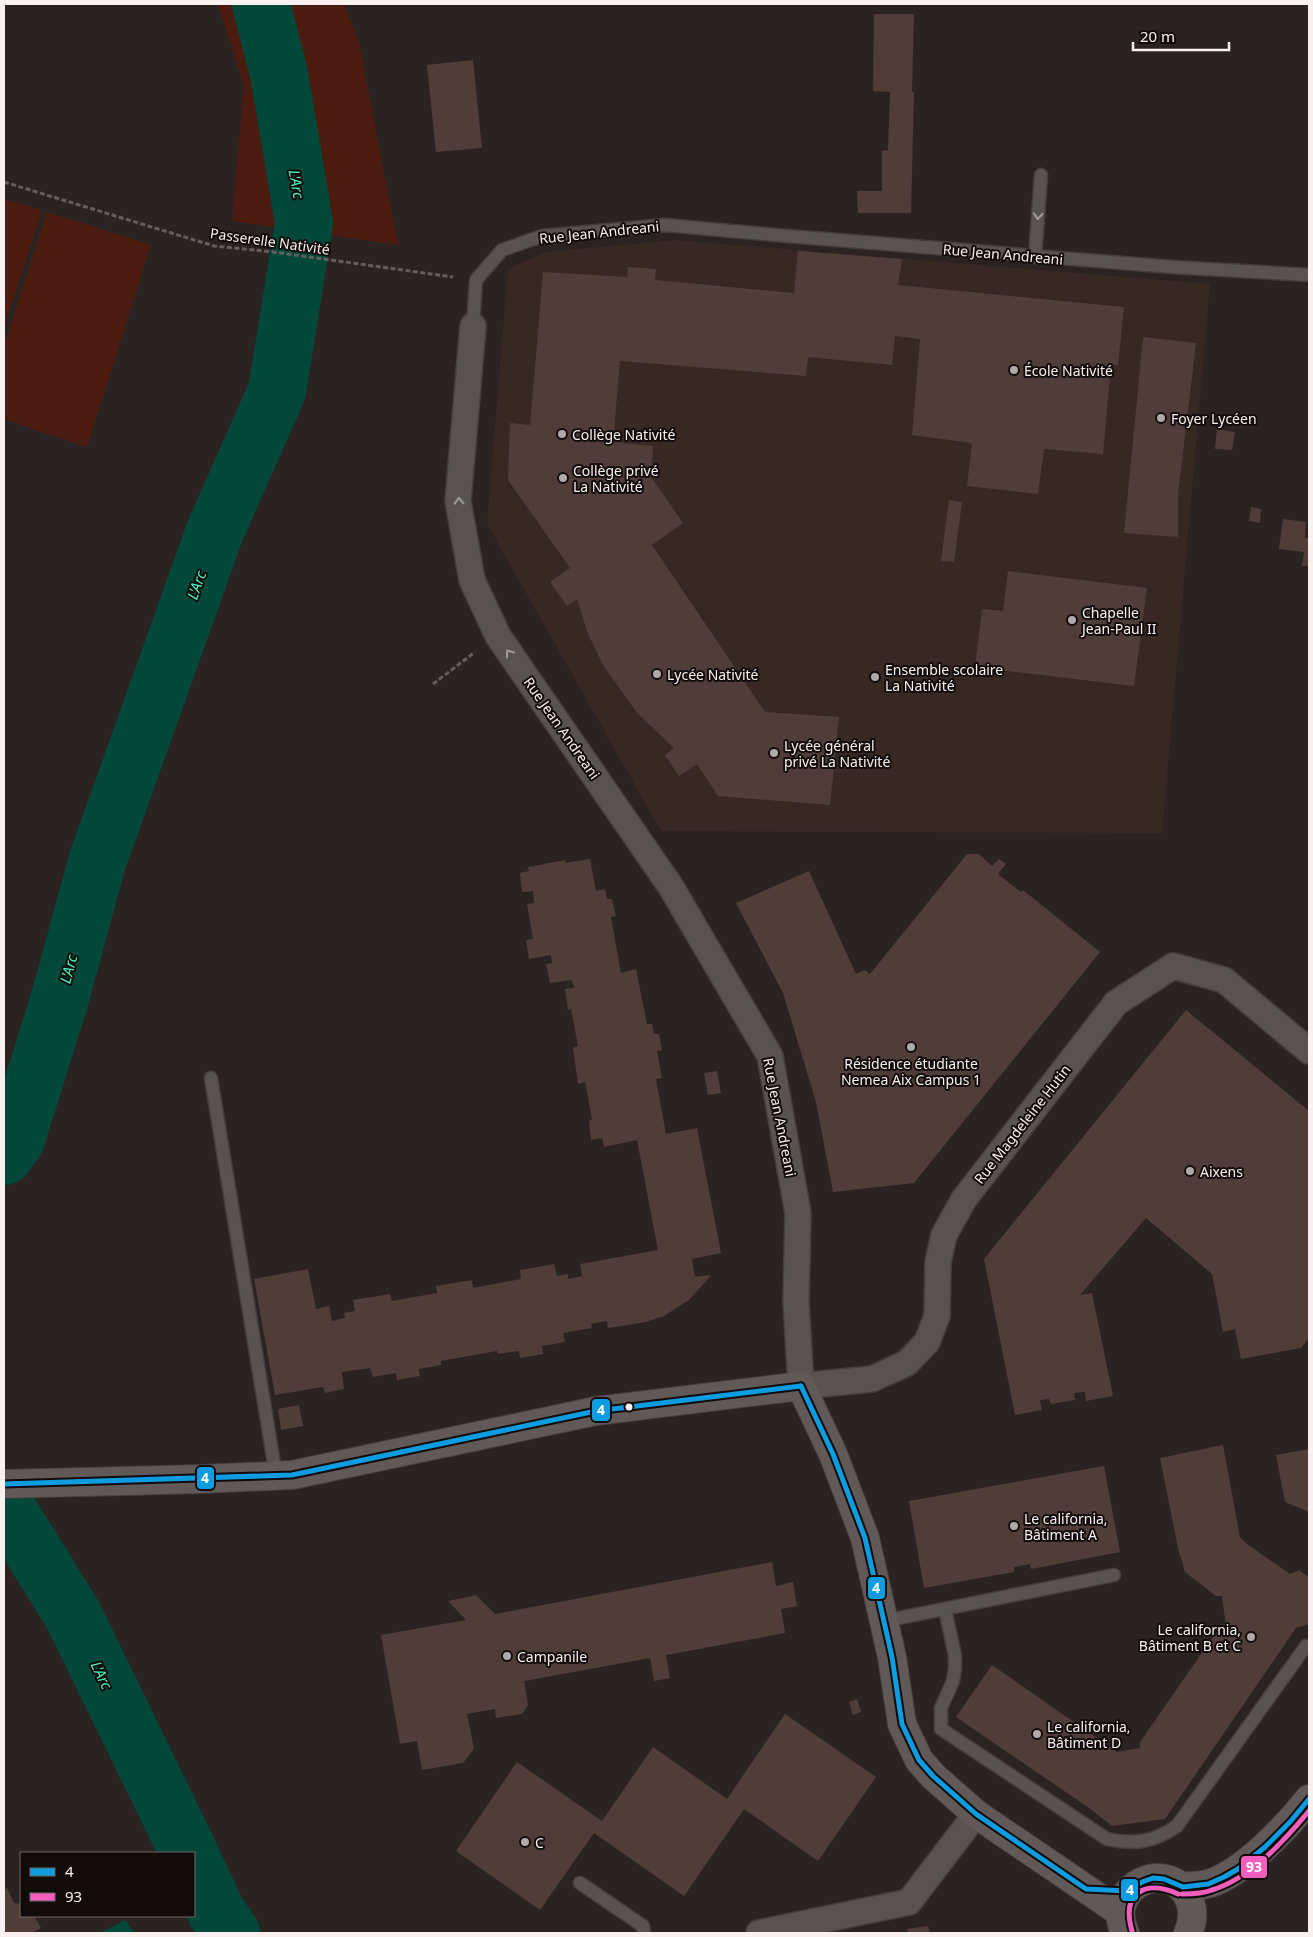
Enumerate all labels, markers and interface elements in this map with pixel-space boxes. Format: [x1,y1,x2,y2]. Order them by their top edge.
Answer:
scale bar [1133,20,1229,52]
text: 20 m [1140,26,1175,46]
water label: L'Arc [285,168,309,200]
one-way arrow [1033,212,1044,220]
street label: Rue Jean Andreani [538,216,660,248]
street label: Passerelle Nativité [209,223,331,259]
street label: Rue Jean Andreani [942,239,1064,269]
place label: École Nativité [1024,361,1113,380]
marker: École Nativité [1008,364,1020,376]
place label: Foyer Lycéen [1171,409,1257,428]
marker: Foyer Lycéen [1155,412,1167,424]
place label: Collège Nativité [572,425,676,444]
marker: Collège Nativité [556,428,568,440]
place label: Collège privé La Nativité [573,461,659,496]
marker: Collège privé La Nativité [557,472,569,484]
one-way arrow [454,496,465,504]
water label: L'Arc [182,568,210,602]
place label: Chapelle Jean-Paul II [1080,603,1157,638]
marker: Chapelle Jean-Paul II [1066,614,1078,626]
one-way arrow [506,649,515,658]
place label: Ensemble scolaire La Nativité [885,660,1003,695]
place label: Lycée Nativité [667,665,759,684]
marker: Lycée Nativité [651,668,663,680]
marker: Ensemble scolaire La Nativité [869,671,881,683]
street label: Rue Jean Andreani [520,673,604,783]
place label: Lycée général privé La Nativité [784,736,890,771]
marker: Lycée général privé La Nativité [768,747,780,759]
water label: L'Arc [55,952,81,986]
marker: Résidence étudiante Nemea Aix Campus 1 [905,1041,917,1053]
place label: Résidence étudiante Nemea Aix Campus 1 [841,1054,981,1089]
street label: Rue Jean Andreani [759,1056,801,1178]
street label: Rue Magdeleine Hutin [970,1061,1074,1187]
place label: Aixens [1200,1162,1243,1181]
marker: Aixens [1184,1165,1196,1177]
line badge: 4 [591,1398,611,1422]
text: 4 [597,1400,605,1419]
unlabelled marker [624,1402,634,1412]
line badge: 4 [196,1466,215,1490]
text: 4 [201,1468,209,1487]
place label: Le california, Bâtiment A [1024,1509,1108,1544]
marker: Le california, Bâtiment A [1008,1520,1020,1532]
line badge: 4 [867,1576,886,1600]
text: 4 [872,1578,880,1597]
place label: Le california, Bâtiment B et C [1139,1620,1241,1655]
marker: Le california, Bâtiment B et C [1245,1631,1257,1643]
place label: Campanile [517,1647,587,1666]
marker: Campanile [501,1650,513,1662]
water label: L'Arc [87,1658,117,1693]
place label: Le california, Bâtiment D [1047,1717,1131,1752]
marker: Le california, Bâtiment D [1031,1728,1043,1740]
place label: C [535,1833,544,1852]
marker: C [519,1836,531,1848]
legend [20,1852,195,1917]
line badge: 93 [1240,1855,1268,1879]
text: 93 [1246,1857,1262,1876]
text: 4 [65,1861,74,1881]
line badge: 4 [1120,1878,1139,1902]
text: 4 [1126,1880,1134,1899]
text: 93 [65,1886,82,1906]

